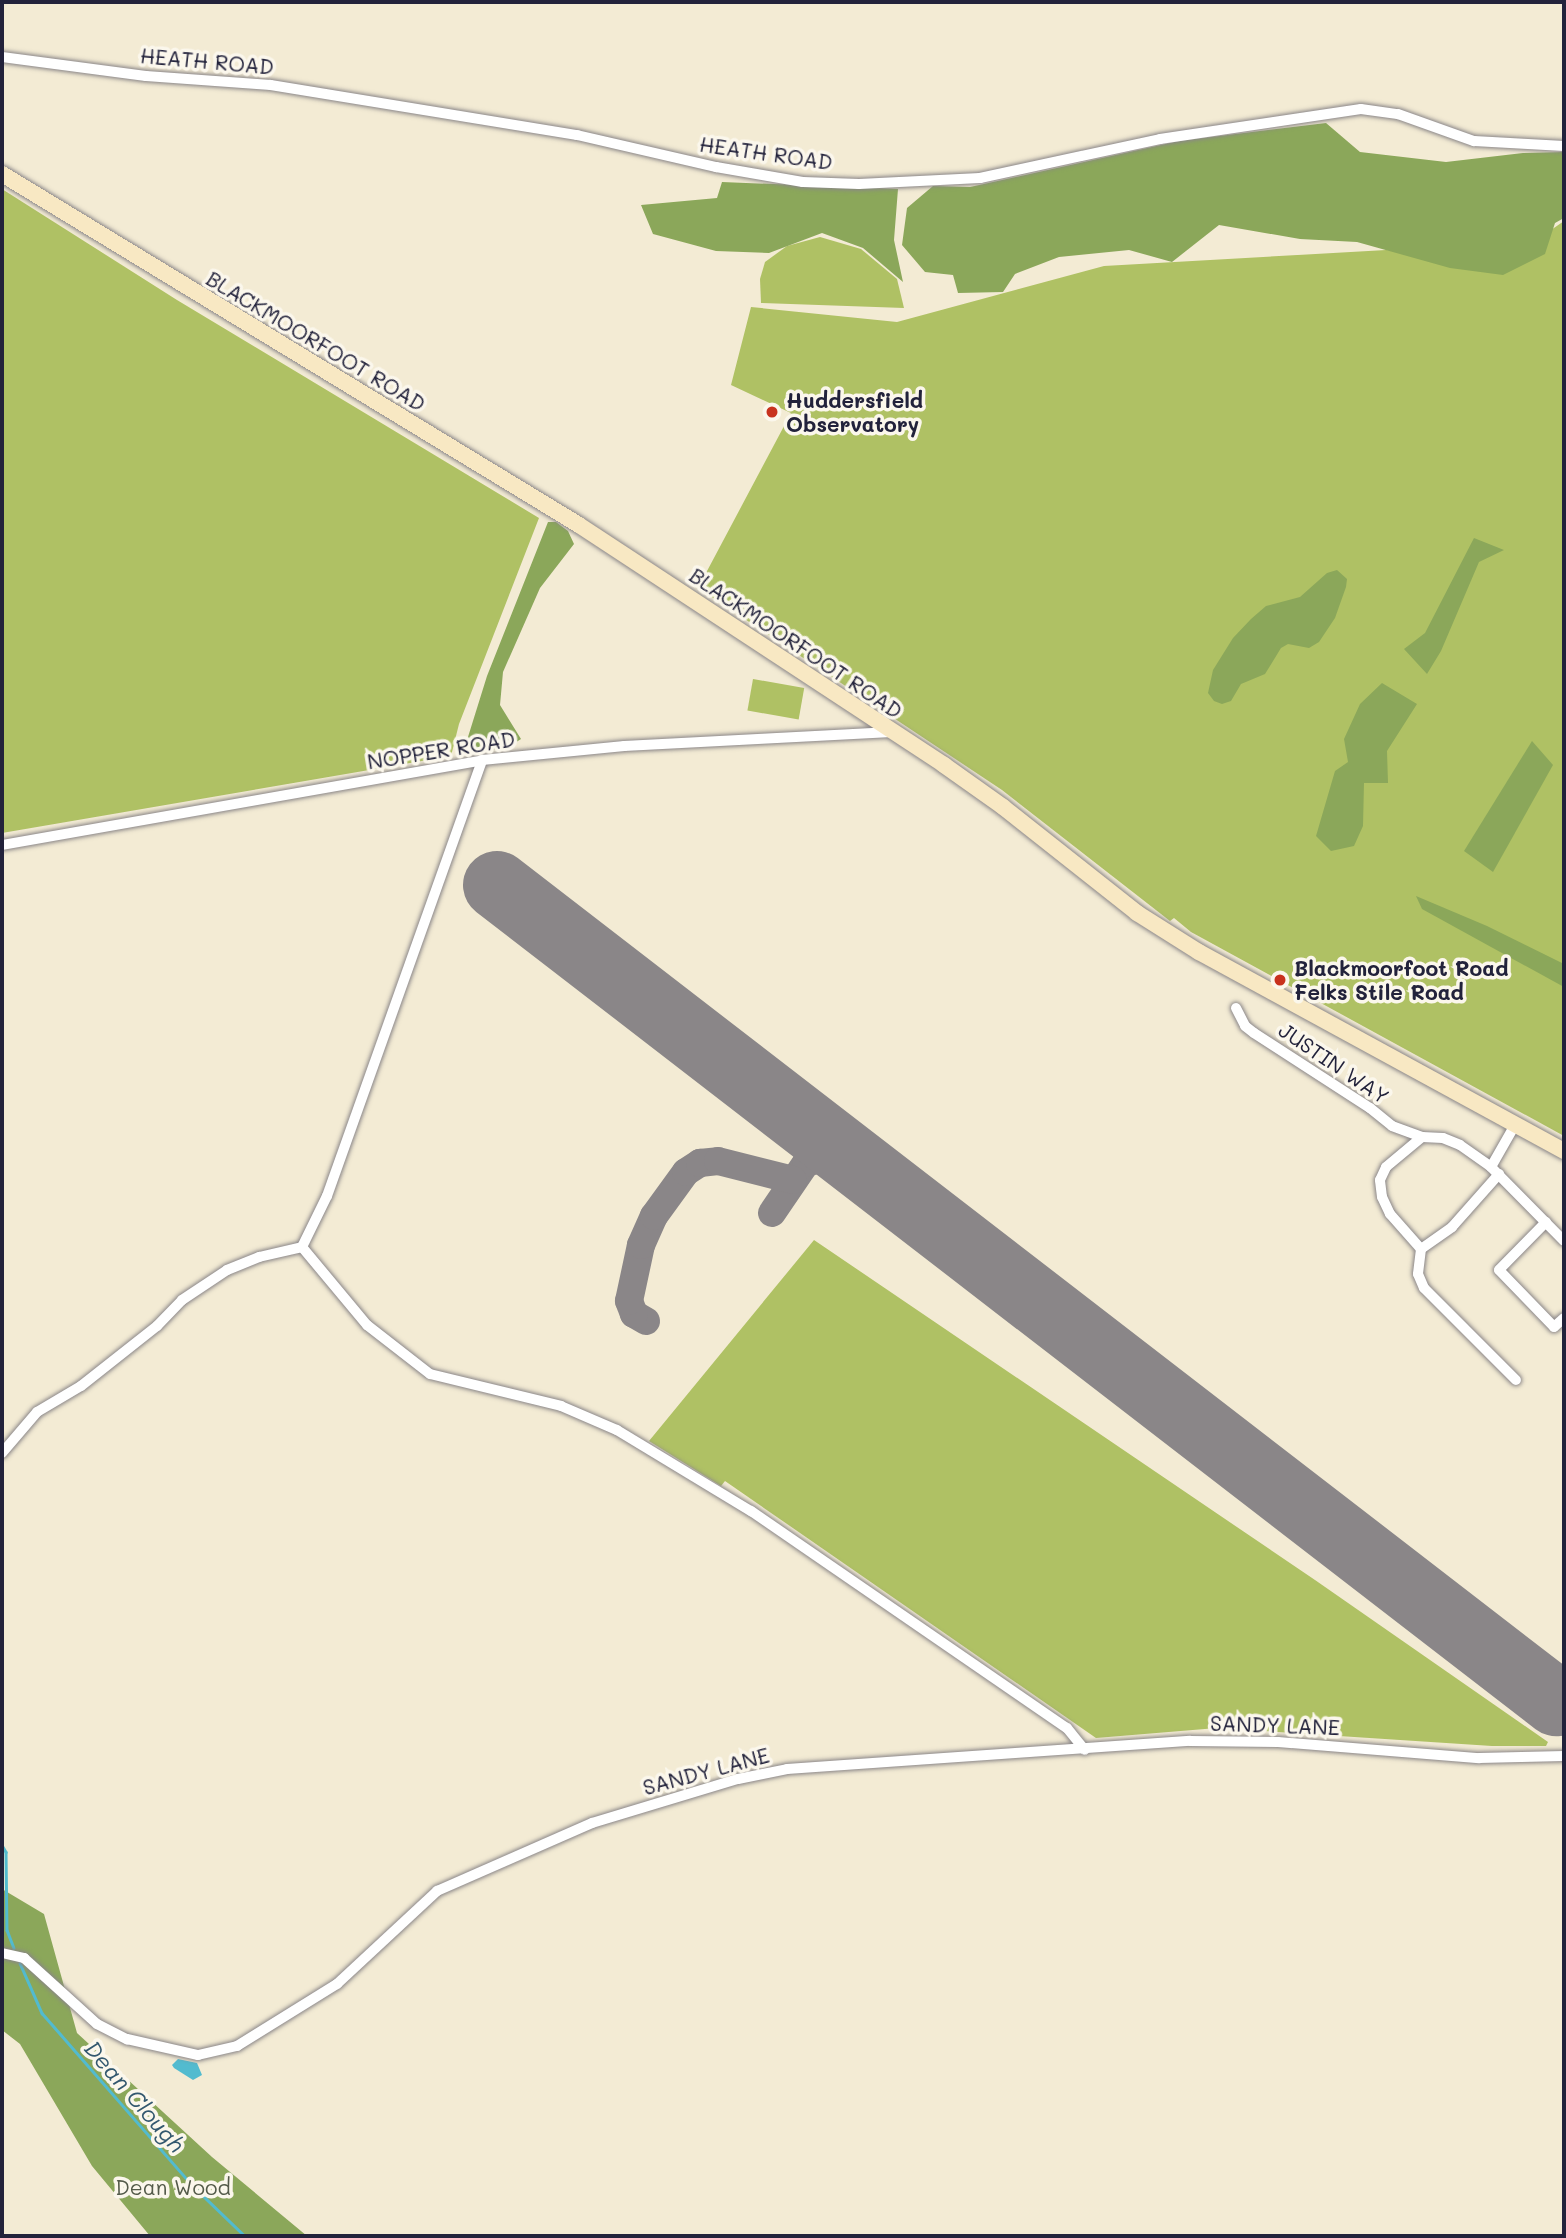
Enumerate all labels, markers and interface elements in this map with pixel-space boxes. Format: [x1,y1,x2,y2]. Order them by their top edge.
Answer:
street label: HEATH ROAD [139,43,275,79]
street label: HEATH ROAD [698,131,834,175]
street label: BLACKMOORFOOT ROAD [202,266,430,416]
place label: Huddersfield Observatory [786,387,923,437]
marker: Huddersfield Observatory [764,404,780,420]
street label: BLACKMOORFOOT ROAD [685,562,907,724]
street label: NOPPER ROAD [365,726,517,774]
place label: Blackmoorfoot Road Felks Stile Road [1294,955,1509,1005]
marker: Blackmoorfoot Road Felks Stile Road [1272,972,1288,988]
street label: JUSTIN WAY [1274,1017,1394,1109]
street label: SANDY LANE [1210,1710,1340,1740]
street label: SANDY LANE [640,1742,772,1800]
water label: Dean Clough [79,2034,191,2158]
park label: Dean Wood [115,2174,231,2200]

